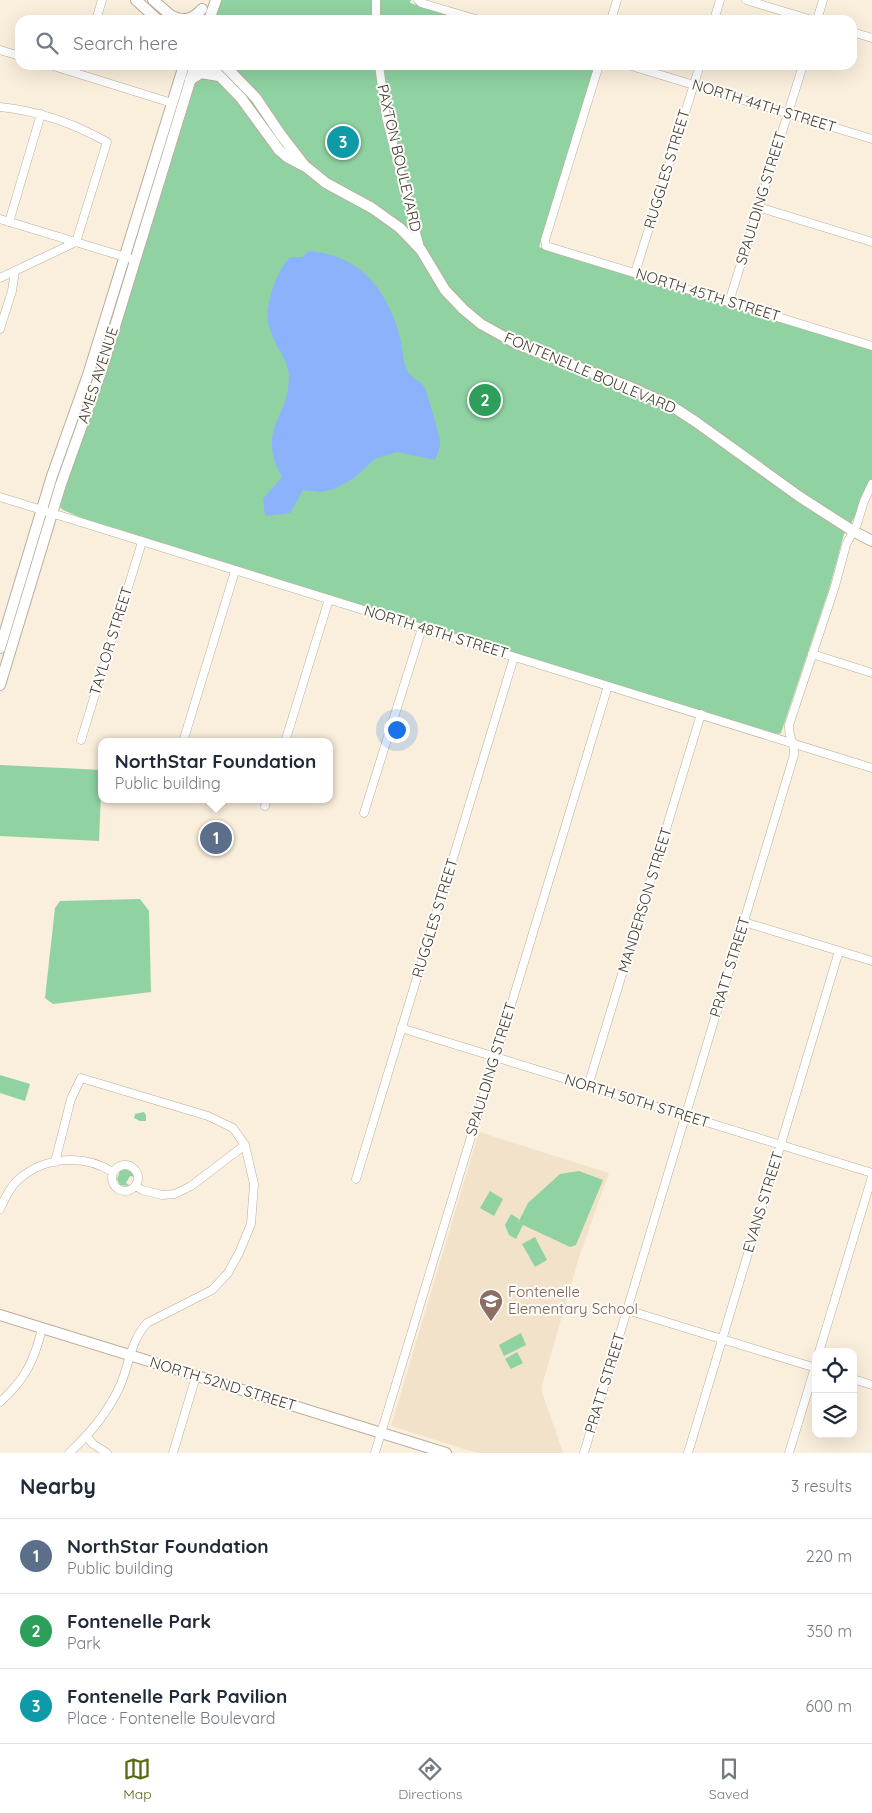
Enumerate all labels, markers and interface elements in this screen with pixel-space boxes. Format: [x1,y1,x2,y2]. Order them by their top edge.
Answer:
search box [15,15,857,70]
icon: search [33,29,61,57]
text: Search here [73,31,178,55]
street label: NORTH 44TH STREET [690,75,838,136]
street label: PAXTON BOULEVARD [373,82,426,234]
street label: RUGGLES STREET [639,107,694,231]
pin: 3 [327,123,359,161]
street label: SPAULDING STREET [731,129,790,267]
street label: NORTH 45TH STREET [634,264,783,326]
street label: AMES AVENUE [73,324,122,425]
street label: FONTENELLE BOULEVARD [501,328,679,417]
pin: 2 [469,381,501,419]
street label: TAYLOR STREET [85,584,136,698]
street label: NORTH 48TH STREET [362,601,511,663]
your location [384,717,410,743]
popup [98,738,333,803]
text: NorthStar Foundation [115,749,316,773]
text: Public building [115,773,221,793]
pin: 1 [200,819,232,857]
street label: MANDERSON STREET [613,825,676,975]
street label: RUGGLES STREET [407,856,462,980]
street label: PRATT STREET [705,914,754,1019]
street label: SPAULDING STREET [461,1000,520,1138]
street label: NORTH 50TH STREET [562,1069,712,1132]
street label: EVANS STREET [738,1149,787,1255]
place label: Fontenelle Elementary School [508,1282,638,1318]
school or university icon: Fontenelle Elementary School [478,1288,504,1322]
street label: PRATT STREET [580,1330,629,1435]
map controls [812,1348,857,1438]
button: locate [812,1348,857,1393]
street label: NORTH 52ND STREET [148,1352,299,1415]
button: layers [812,1393,857,1438]
text: Nearby [20,1473,96,1499]
text: 3 results [791,1476,852,1496]
text: NorthStar Foundation [67,1534,269,1558]
text: 1 [33,1546,39,1566]
text: 220 m [806,1546,852,1566]
text: Public building [67,1558,173,1578]
text: Fontenelle Park [67,1609,211,1633]
text: 2 [31,1621,41,1641]
text: 350 m [806,1621,852,1641]
text: Park [67,1633,101,1653]
text: Fontenelle Park Pavilion [67,1684,287,1708]
text: 3 [32,1696,40,1716]
text: 600 m [805,1696,852,1716]
text: Place · Fontenelle Boulevard [67,1708,275,1728]
tab: Map [123,1755,152,1803]
tab: Directions [398,1755,462,1803]
tab: Saved [709,1755,749,1803]

